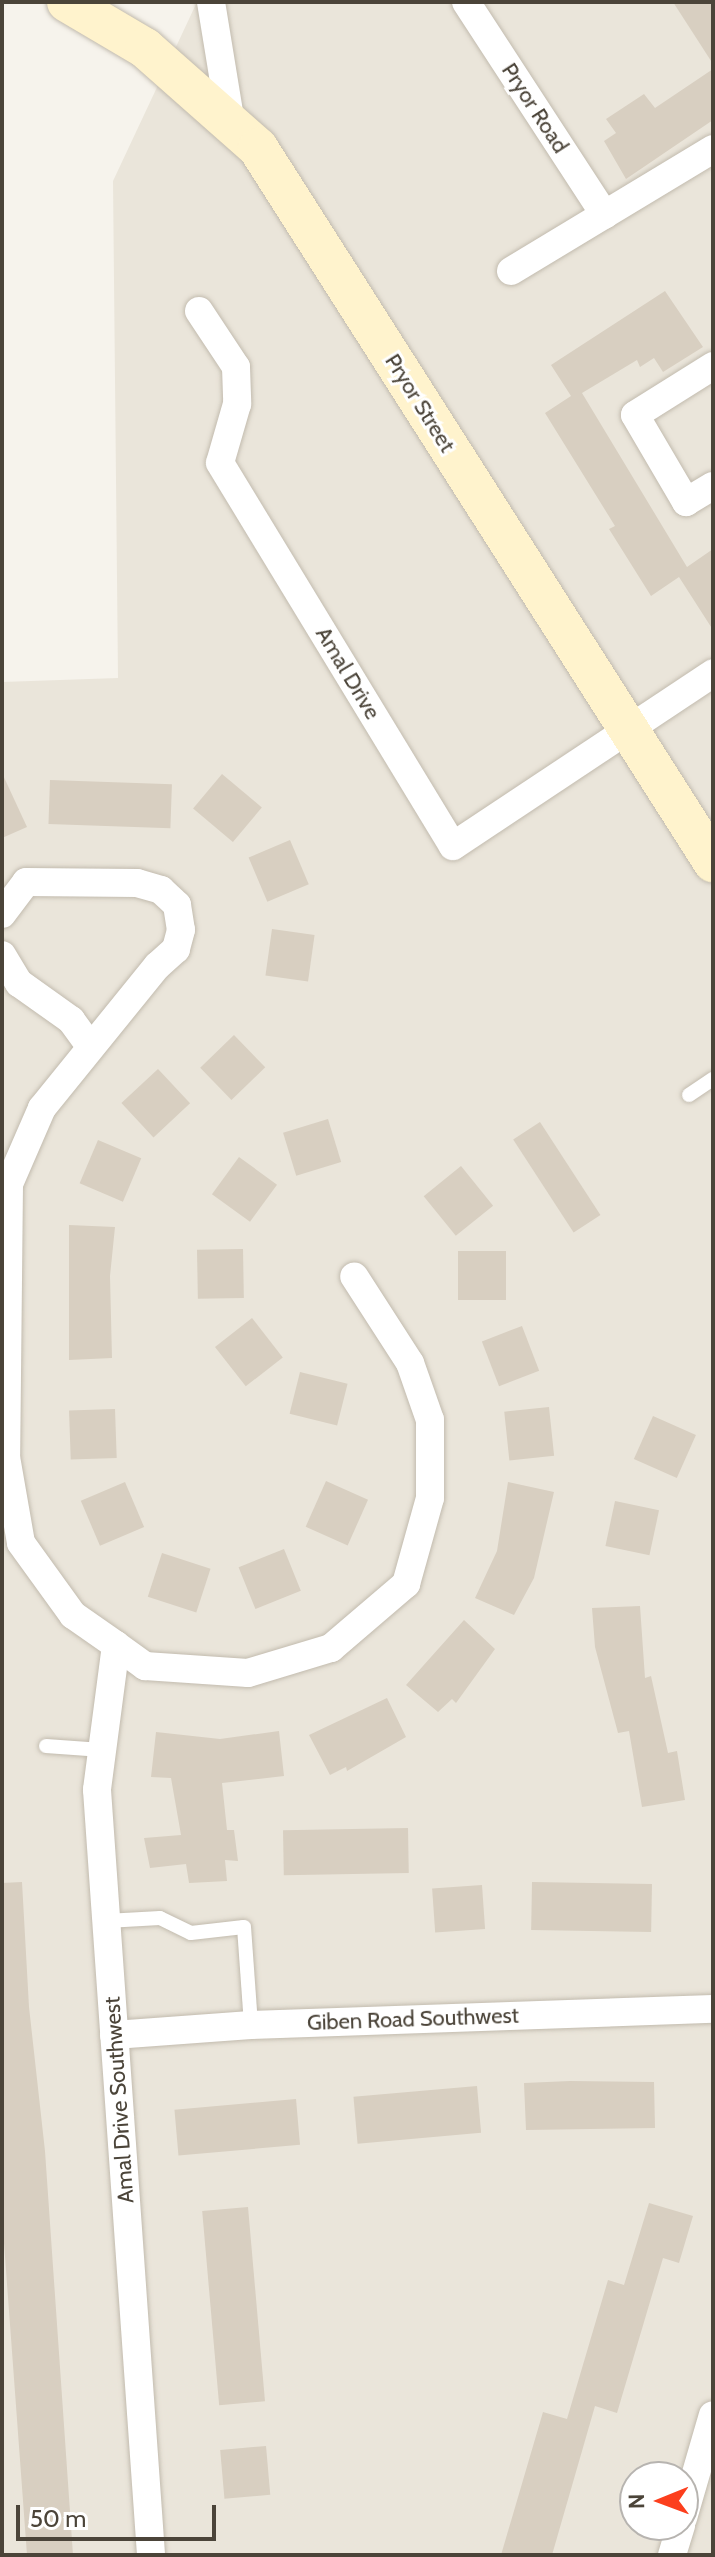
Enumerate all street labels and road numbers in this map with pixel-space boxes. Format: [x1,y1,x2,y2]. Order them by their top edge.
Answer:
street label: Pryor Road [496,58,574,158]
street label: Pryor Street [379,349,461,457]
street label: Amal Drive [310,622,386,724]
street label: Amal Drive Southwest [99,1996,139,2204]
street label: Giben Road Southwest [307,2002,519,2036]

